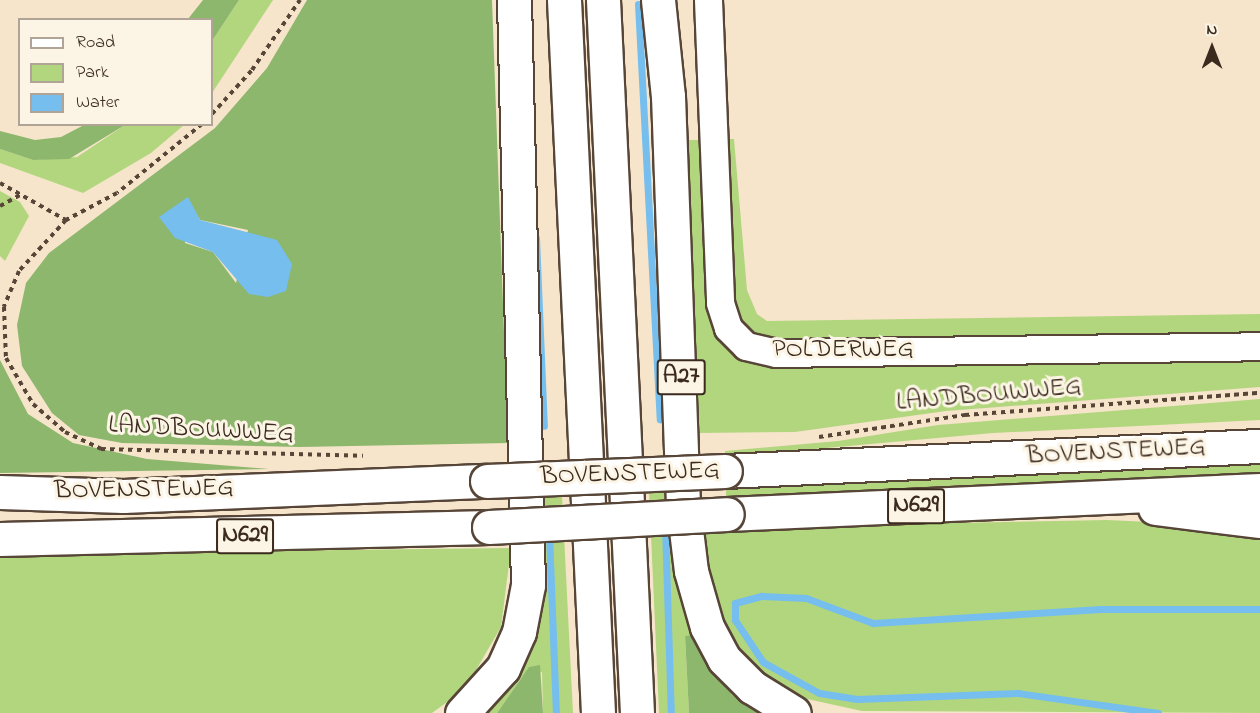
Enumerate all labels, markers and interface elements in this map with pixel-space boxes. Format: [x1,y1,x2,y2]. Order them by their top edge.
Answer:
legend [18,18,213,126]
north arrow [1182,18,1242,78]
text: N [1207,18,1217,42]
text: Road [76,30,115,56]
text: Park [76,60,109,86]
text: Water [76,90,119,116]
street label: POLDERWEG [772,335,914,367]
road number: A27 [656,356,706,398]
street label: LANDBOUWWEG [895,372,1083,420]
street label: LANDBOUWWEG [107,411,295,451]
street label: BOVENSTEWEG [1025,433,1207,473]
street label: BOVENSTEWEG [540,456,720,494]
street label: BOVENSTEWEG [54,474,234,508]
road number: N629 [886,485,946,527]
road number: N629 [215,515,275,557]

